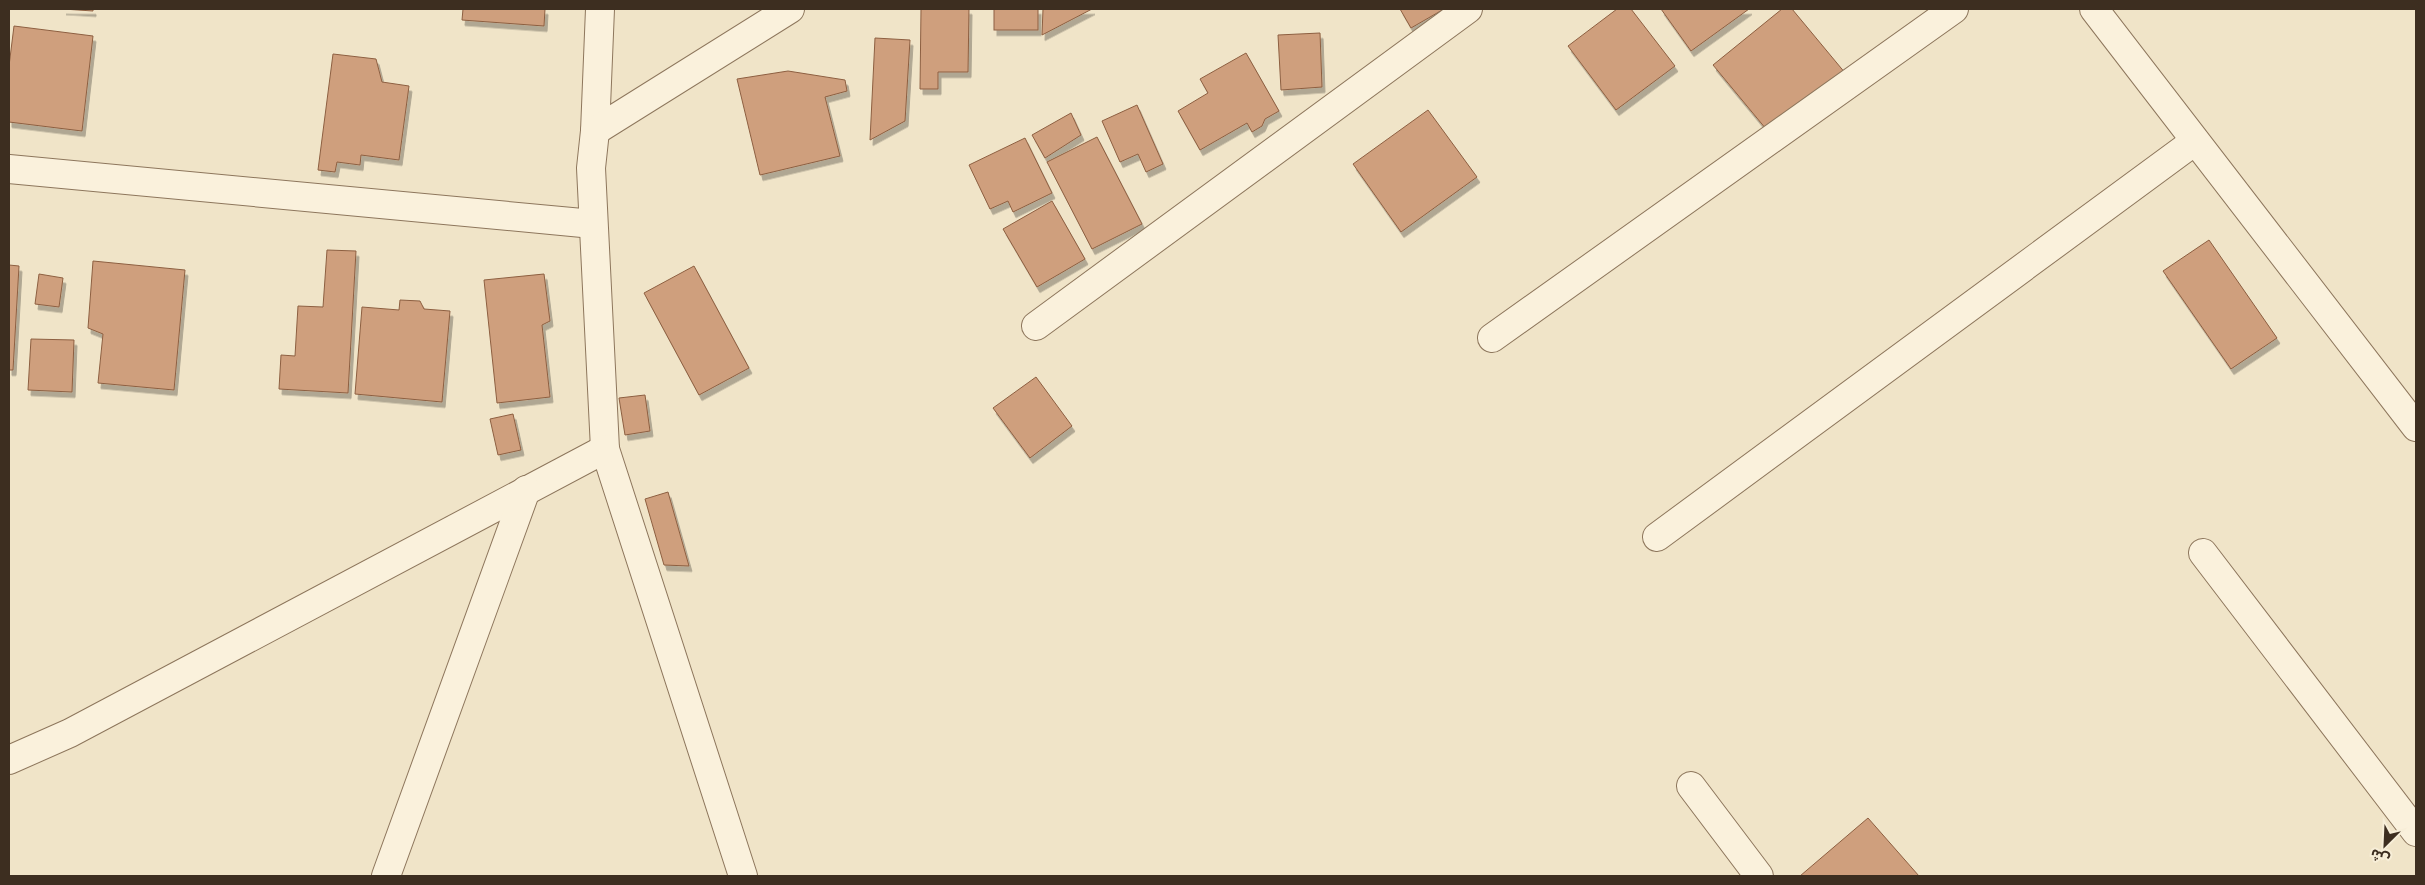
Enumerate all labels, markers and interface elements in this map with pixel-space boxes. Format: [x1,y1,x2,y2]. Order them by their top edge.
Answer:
north arrow [2360,820,2410,870]
text: ش [2368,846,2392,867]

